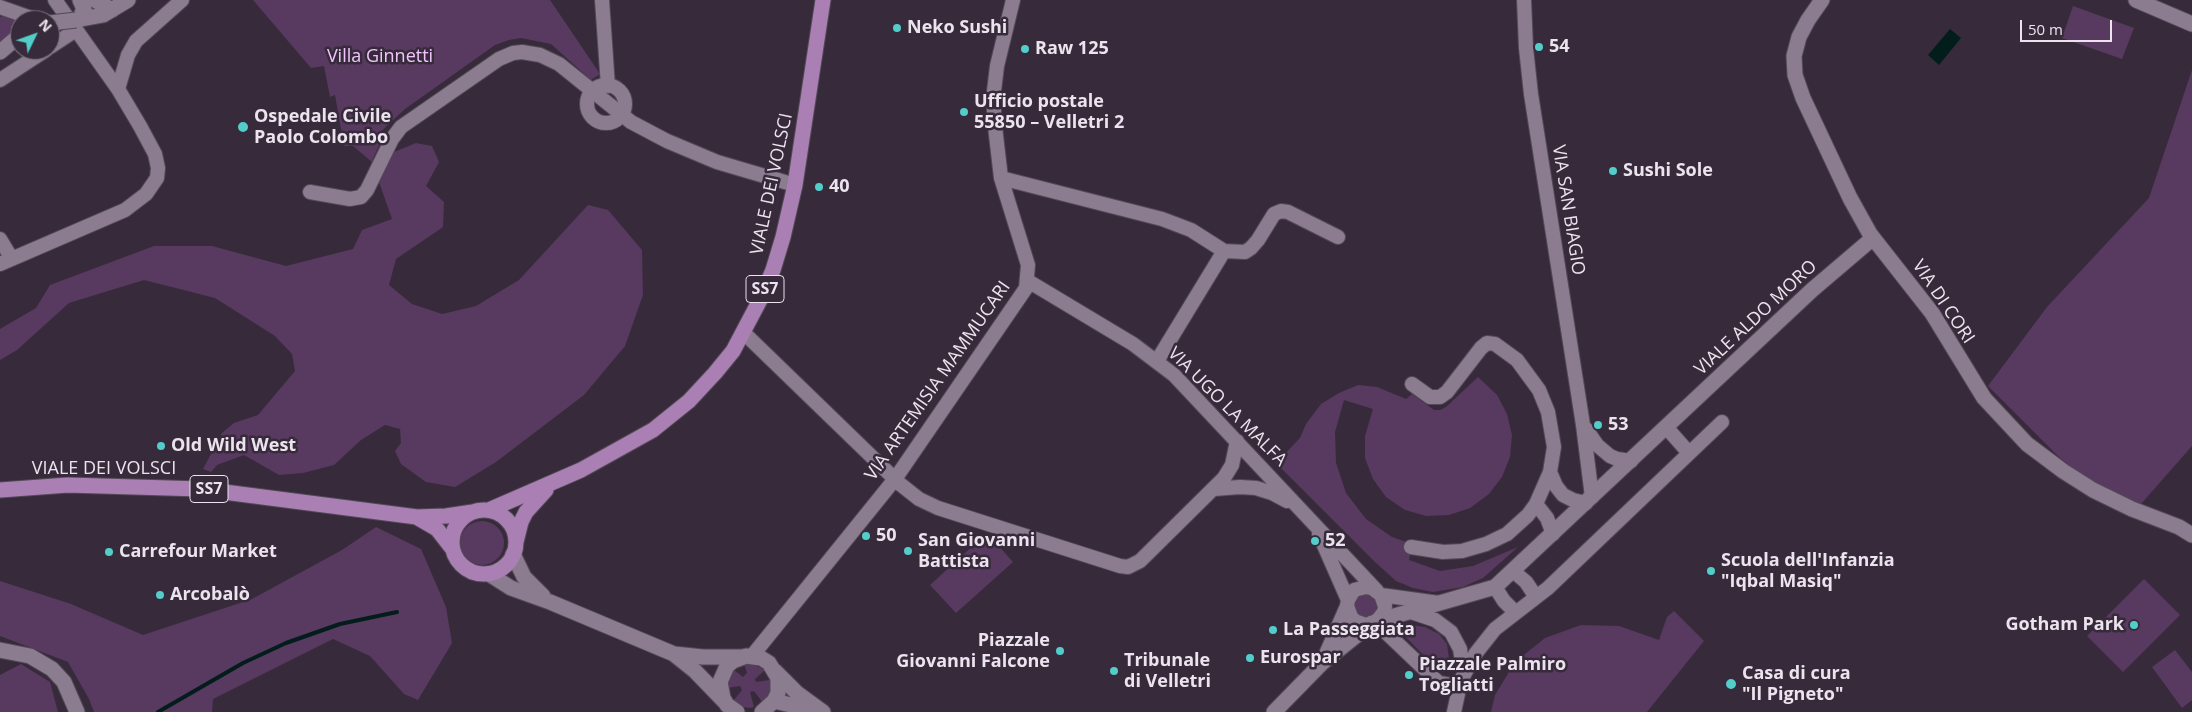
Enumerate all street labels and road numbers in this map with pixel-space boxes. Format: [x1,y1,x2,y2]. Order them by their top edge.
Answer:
street label: VIALE DEI VOLSCI [746,111,798,257]
street label: VIA SAN BIAGIO [1547,143,1589,277]
street label: VIALE ALDO MORO [1690,256,1822,380]
street label: VIA DI CORI [1907,256,1979,348]
road number: SS7 [746,276,784,302]
street label: VIA ARTEMISIA MAMMUCARI [861,277,1015,485]
street label: VIA UGO LA MALFA [1163,343,1291,471]
street label: VIALE DEI VOLSCI [32,458,176,480]
road number: SS7 [190,476,228,502]

